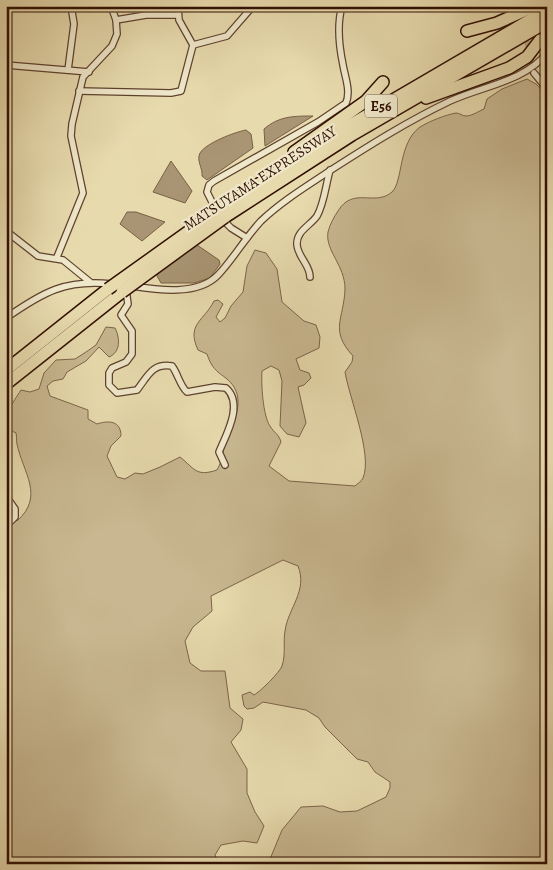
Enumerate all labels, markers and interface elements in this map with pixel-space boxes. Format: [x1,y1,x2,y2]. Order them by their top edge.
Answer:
road number: E56 [365,94,397,118]
street label: MATSUYAMA EXPRESSWAY [180,120,341,235]

